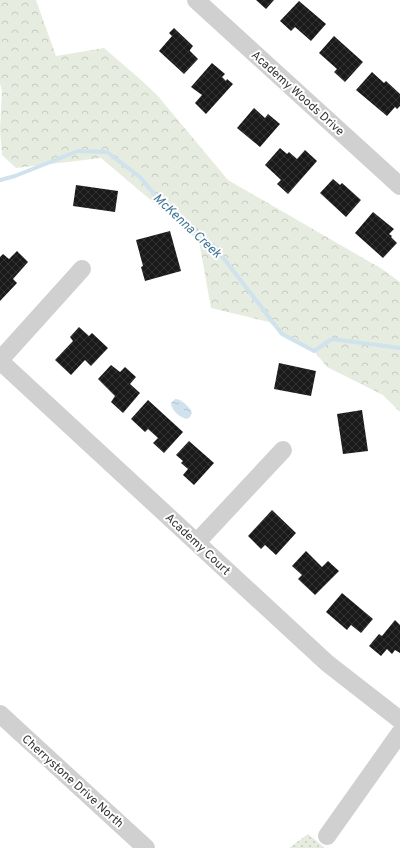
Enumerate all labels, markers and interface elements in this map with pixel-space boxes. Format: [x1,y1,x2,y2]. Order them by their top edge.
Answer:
street label: Academy Woods Drive [247,48,347,140]
water label: McKenna Creek [149,191,224,262]
street label: Academy Court [161,510,233,579]
street label: Cherrystone Drive North [18,732,127,832]

